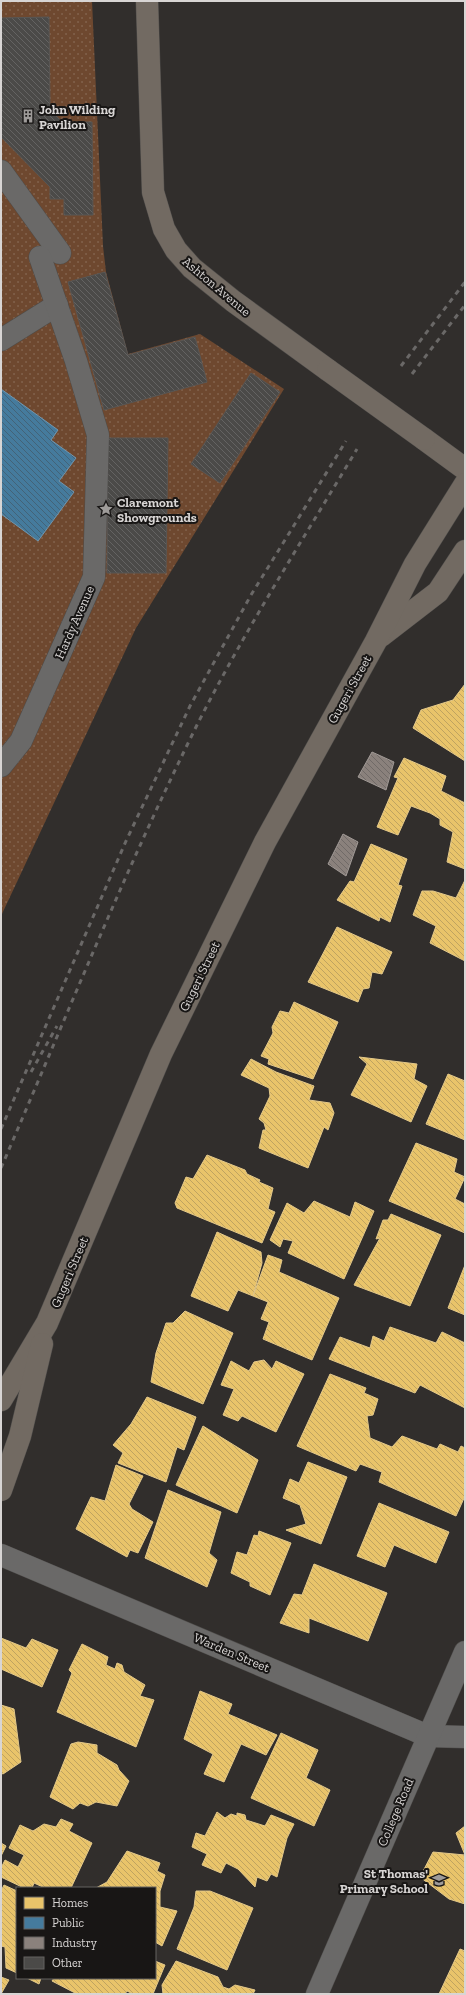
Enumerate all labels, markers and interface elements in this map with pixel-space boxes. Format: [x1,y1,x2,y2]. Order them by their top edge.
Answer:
place label: John Wilding Pavilion [39,102,116,132]
building icon: John Wilding Pavilion [20,108,36,124]
street label: Ashton Avenue [180,254,254,319]
place label: Claremont Showgrounds [117,495,197,525]
place icon: Claremont Showgrounds [98,501,114,517]
street label: Hardy Avenue [52,583,97,661]
street label: Gugeri Street [324,652,374,726]
street label: Gugeri Street [176,939,223,1014]
street label: Gugeri Street [48,1234,91,1310]
street label: Warden Street [191,1630,272,1675]
street label: College Road [374,1776,416,1848]
place label: St Thomas' Primary School [340,1866,428,1896]
school or university icon: St Thomas' Primary School [431,1872,447,1888]
legend [16,1887,156,1979]
text: Homes [52,1896,88,1910]
text: Public [52,1916,85,1930]
text: Industry [52,1936,98,1950]
text: Other [52,1956,83,1970]

